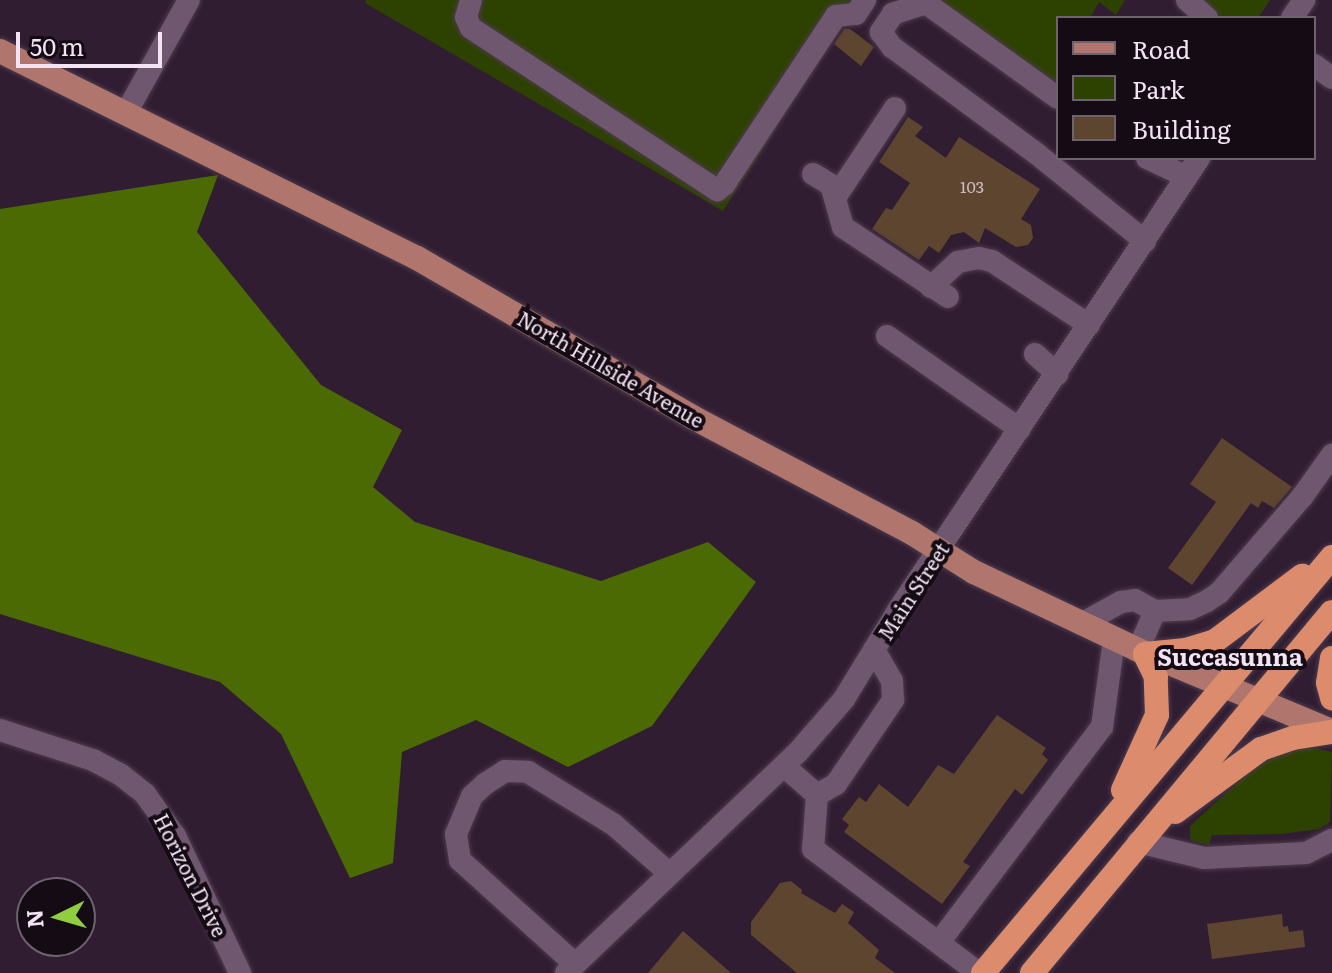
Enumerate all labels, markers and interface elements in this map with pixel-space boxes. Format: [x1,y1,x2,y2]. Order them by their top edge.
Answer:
scale bar [20,16,166,66]
legend [1056,16,1316,160]
text: 50 m [30,28,84,63]
text: Road [1132,31,1190,66]
text: Park [1132,71,1185,106]
text: Building [1132,111,1231,146]
house number: 103 [960,176,984,196]
street label: North Hillside Avenue [514,306,708,432]
street label: Main Street [873,538,953,644]
district label: Succasunna [1157,642,1303,670]
street label: Horizon Drive [150,809,232,941]
north arrow [16,877,96,957]
text: N [16,908,51,930]

